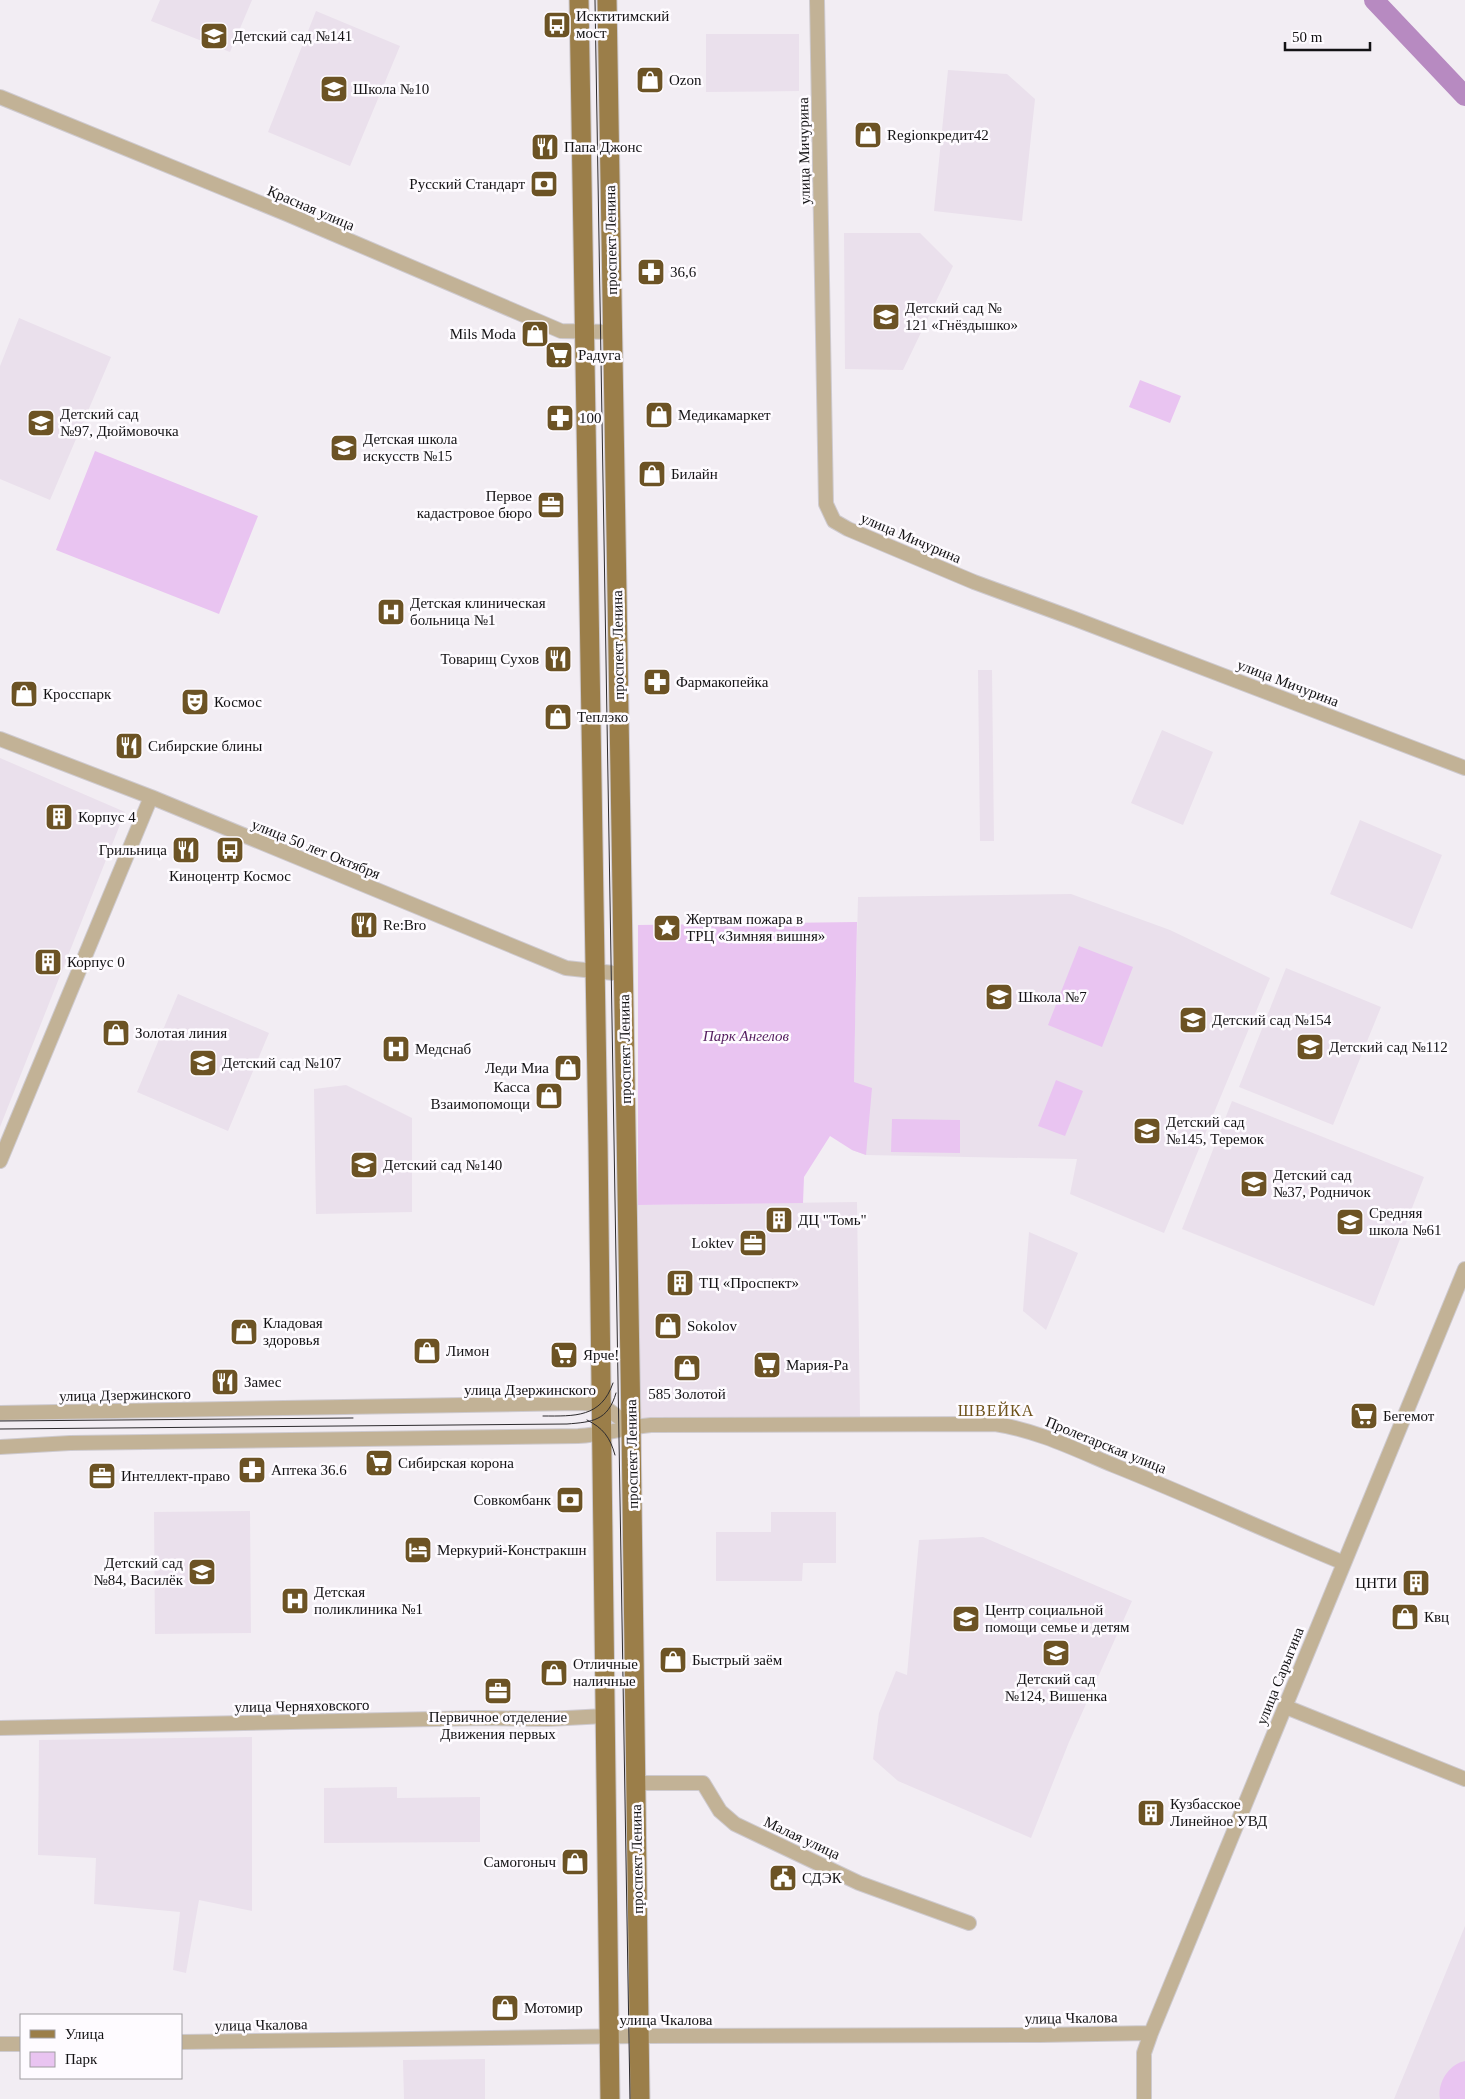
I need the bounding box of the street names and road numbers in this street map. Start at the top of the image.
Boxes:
street label: улица Мичурина [795,97,813,205]
street label: Красная улица [265,182,357,234]
street label: проспект Ленина [602,185,620,295]
street label: улица Мичурина [858,510,964,566]
street label: проспект Ленина [609,590,627,700]
street label: улица Мичурина [1235,656,1341,710]
street label: улица 50 лет Октября [249,816,383,882]
street label: проспект Ленина [616,994,634,1104]
street label: улица Дзержинского [464,1382,596,1398]
street label: улица Дзержинского [59,1386,191,1404]
street label: проспект Ленина [623,1399,641,1509]
street label: Пролетарская улица [1043,1413,1169,1477]
street label: улица Сарыгина [1253,1625,1307,1727]
street label: улица Черняховского [234,1697,370,1715]
street label: проспект Ленина [628,1804,646,1914]
street label: Малая улица [761,1813,843,1863]
street label: улица Чкалова [1024,2009,1118,2027]
street label: улица Чкалова [620,2012,713,2028]
street label: улица Чкалова [214,2016,308,2034]

